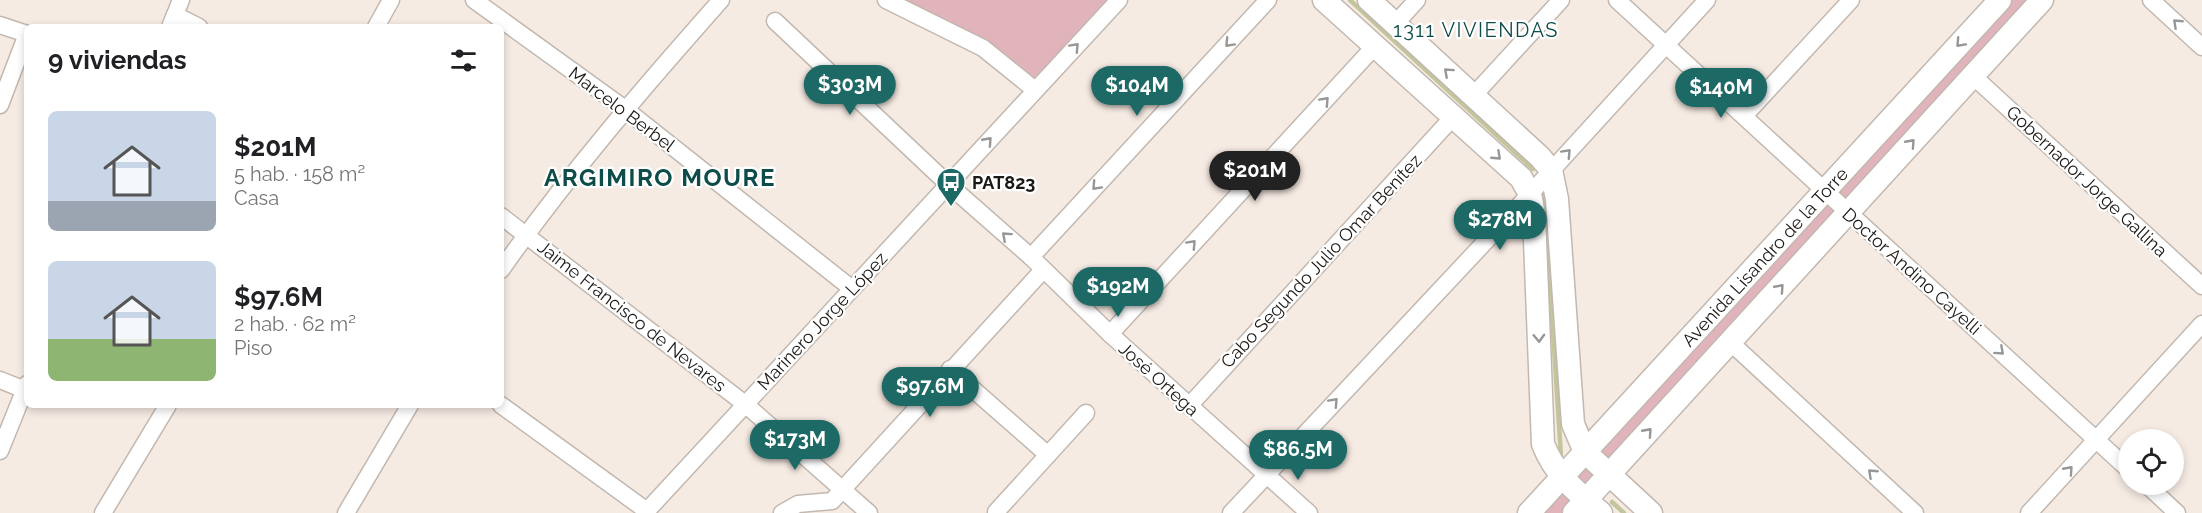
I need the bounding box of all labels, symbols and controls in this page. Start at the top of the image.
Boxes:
district label: 1311 VIVIENDAS [1393,18,1559,42]
one-way arrow [2173,19,2183,30]
one-way arrow [1225,36,1236,47]
one-way arrow [1957,36,1968,47]
one-way arrow [1068,43,1079,54]
icon: filters [447,44,480,77]
text: 9 viviendas [48,45,187,75]
street label: Marcelo Berbel [565,62,679,156]
pin: $303M [808,65,892,116]
pin: $104M [1095,66,1179,117]
one-way arrow [1445,68,1455,79]
pin: $140M [1679,68,1763,119]
text: $303M [818,72,882,96]
text: $104M [1105,73,1169,97]
text: $140M [1689,75,1753,99]
one-way arrow [1317,97,1328,108]
street label: Gobernador Jorge Gallina [2002,101,2172,261]
text: $201M [234,132,316,162]
icon: home [96,135,168,207]
one-way arrow [981,138,992,148]
one-way arrow [1904,140,1915,150]
one-way arrow [1491,149,1501,160]
one-way arrow [1560,149,1571,159]
street label: Cabo Segundo Julio Omar Benítez [1216,150,1426,372]
pin: $201M [1213,151,1297,202]
text: $201M [1223,158,1287,182]
text: 5 hab. · 158 m² [234,162,365,186]
district label: ARGIMIRO MOURE [544,163,776,192]
street label: Avenida Lisandro de la Torre [1677,163,1852,350]
bus stop icon: PAT823 [935,166,967,208]
place label: PAT823 [972,172,1035,193]
one-way arrow [1093,179,1104,190]
text: Casa [234,186,279,210]
pin: $278M [1458,200,1542,251]
street label: Doctor Andino Cayelli [1838,203,1986,339]
text: $278M [1468,207,1532,231]
one-way arrow [1003,232,1013,243]
street label: Jaime Francisco de Nevares [534,236,730,396]
one-way arrow [1185,241,1196,251]
street label: Marinero Jorge López [753,248,891,394]
pin: $192M [1076,267,1160,318]
text: $192M [1087,274,1149,298]
text: $97.6M [234,282,323,312]
one-way arrow [1773,284,1784,294]
icon: home [96,285,168,357]
text: 2 hab. · 62 m² [234,312,356,336]
one-way arrow [1533,334,1545,343]
text: Piso [234,336,272,360]
street label: José Ortega [1115,338,1203,420]
one-way arrow [1993,344,2004,355]
pin: $97.6M [881,367,979,418]
text: $97.6M [896,374,964,398]
one-way arrow [1326,399,1337,410]
pin: $173M [753,420,837,471]
text: $173M [764,427,826,451]
one-way arrow [1641,428,1652,438]
map controls [2118,429,2184,495]
button: locate [2118,429,2184,495]
pin: $86.5M [1249,430,1347,481]
text: $86.5M [1263,437,1333,461]
one-way arrow [2062,466,2073,477]
one-way arrow [1868,470,1879,481]

